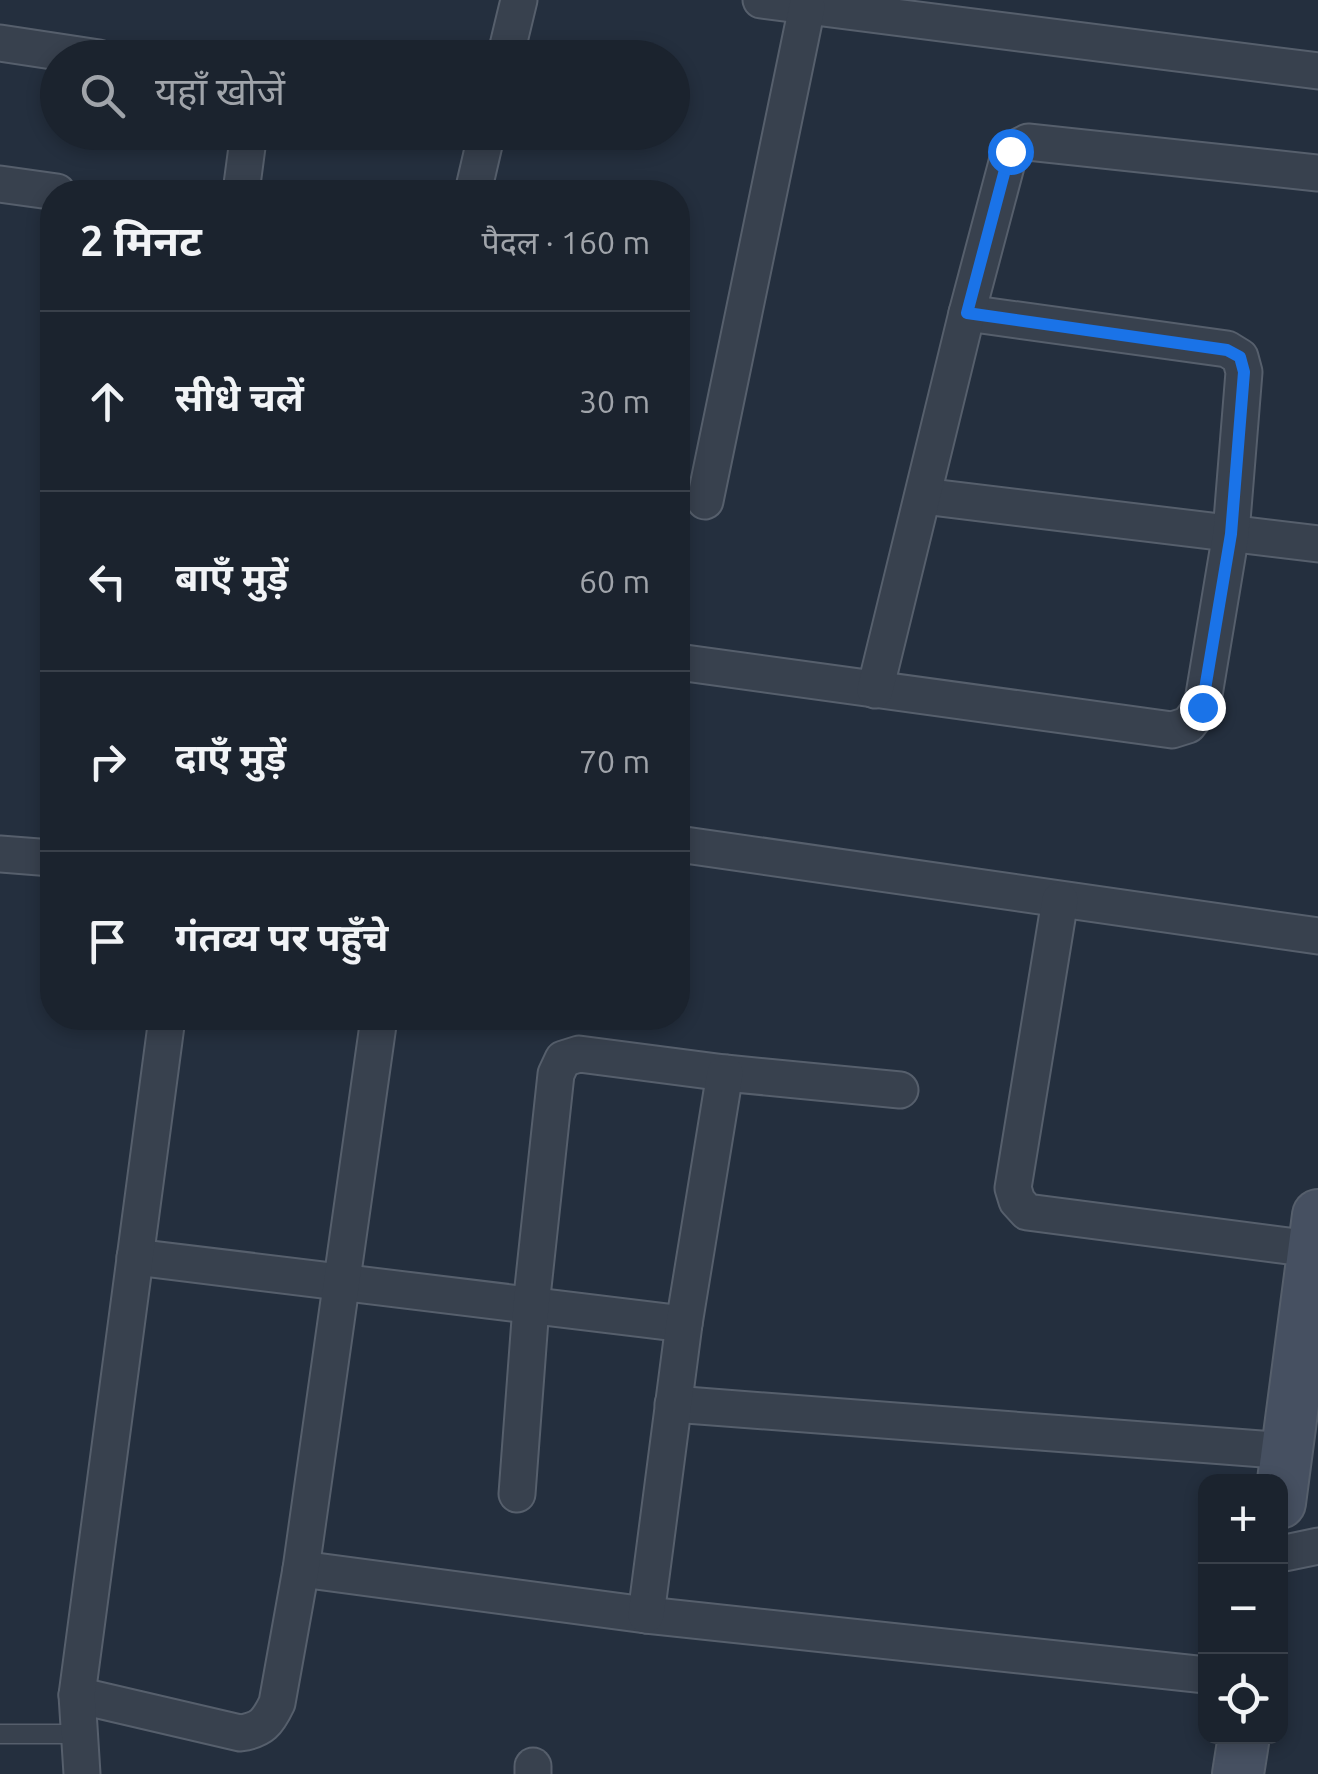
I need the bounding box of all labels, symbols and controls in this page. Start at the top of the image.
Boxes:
search box [40,40,690,150]
icon: search [75,68,130,123]
text: यहाँ खोजें [155,70,285,112]
route start [988,129,1034,175]
text: 2 मिनट [80,217,202,264]
text: पैदल · 160 m [482,224,650,260]
icon: ahead [80,374,135,429]
text: सीधे चलें [175,376,304,418]
text: 30 m [579,383,650,419]
icon: left [80,554,135,609]
text: बाएँ मुड़ें [175,556,288,598]
text: 60 m [579,563,650,599]
route end [1180,685,1226,731]
icon: right [80,734,135,789]
text: दाएँ मुड़ें [175,736,286,778]
text: 70 m [579,743,650,779]
icon: arrive [80,914,135,969]
text: गंतव्य पर पहुँचे [175,916,388,958]
map controls [1198,1474,1288,1744]
button: + [1198,1474,1288,1564]
button: − [1198,1564,1288,1654]
button: locate [1198,1654,1288,1744]

